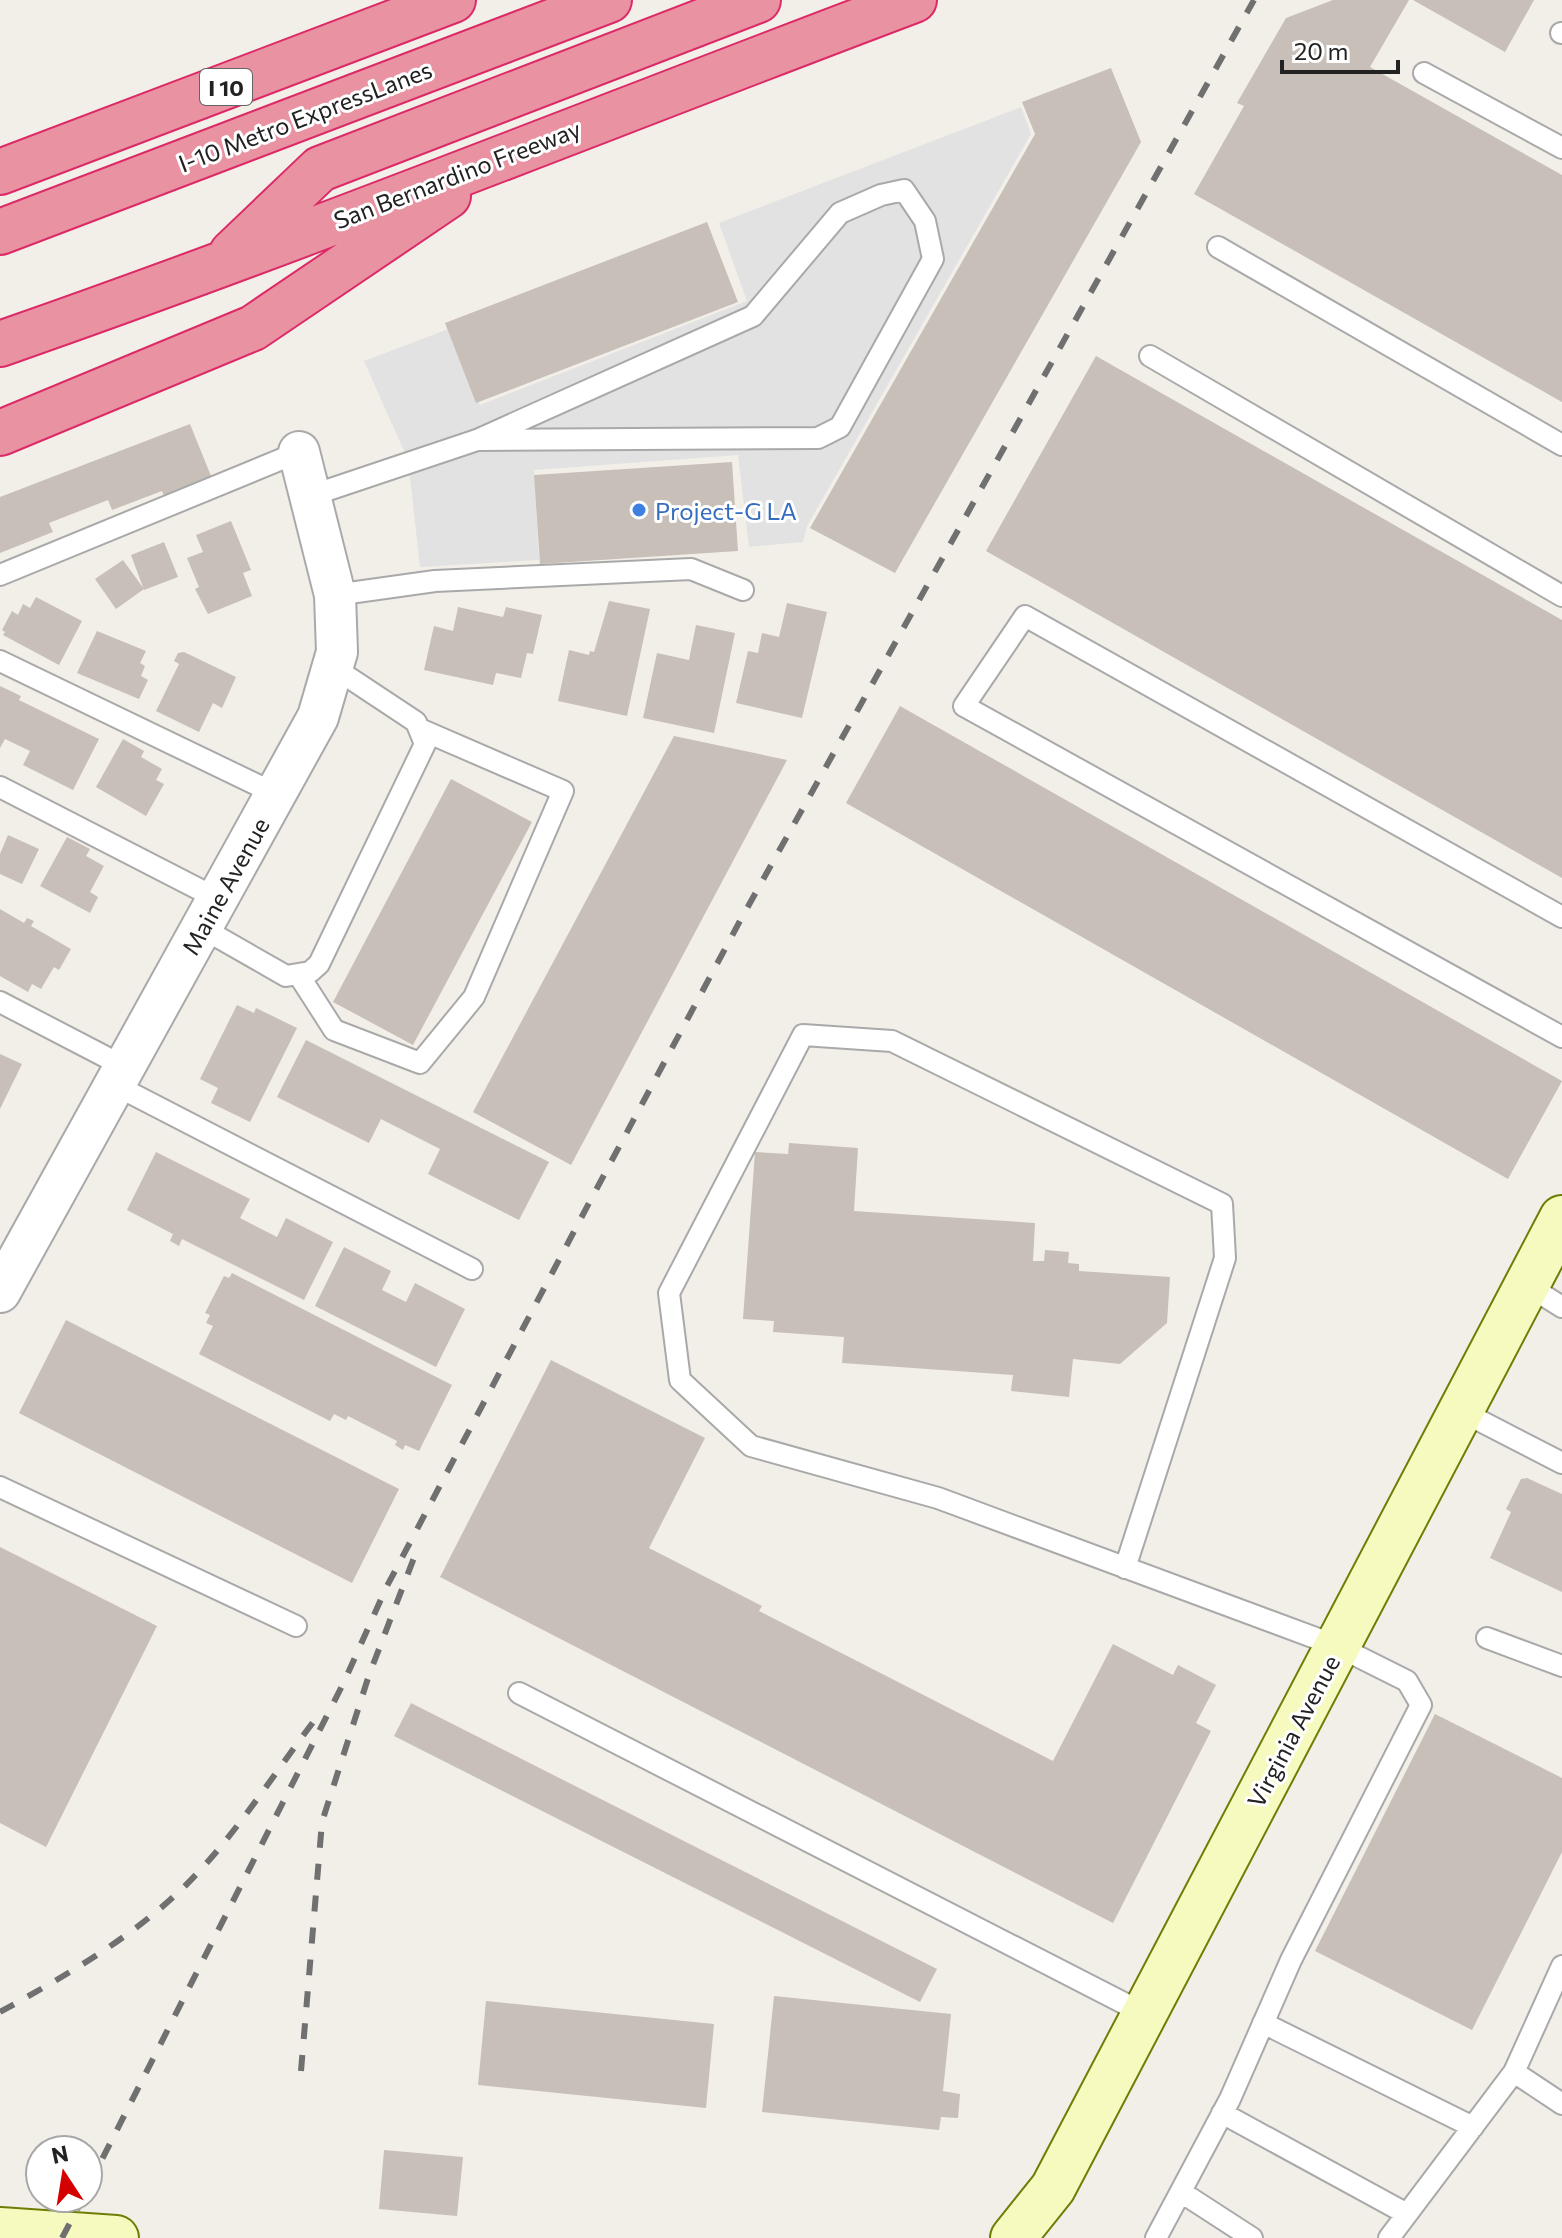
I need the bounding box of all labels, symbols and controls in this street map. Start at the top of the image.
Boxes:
scale bar [1282,24,1398,74]
text: 20 m [1294,36,1348,65]
street label: I-10 Metro ExpressLanes [174,54,436,178]
road number: I 10 [200,69,252,105]
street label: San Bernardino Freeway [329,113,585,235]
place label: Project-G LA [655,496,797,525]
marker: Project-G LA [630,501,648,519]
street label: Maine Avenue [175,812,275,960]
street label: Virginia Avenue [1241,1650,1345,1812]
north arrow [24,2134,104,2214]
text: N [49,2139,71,2169]

